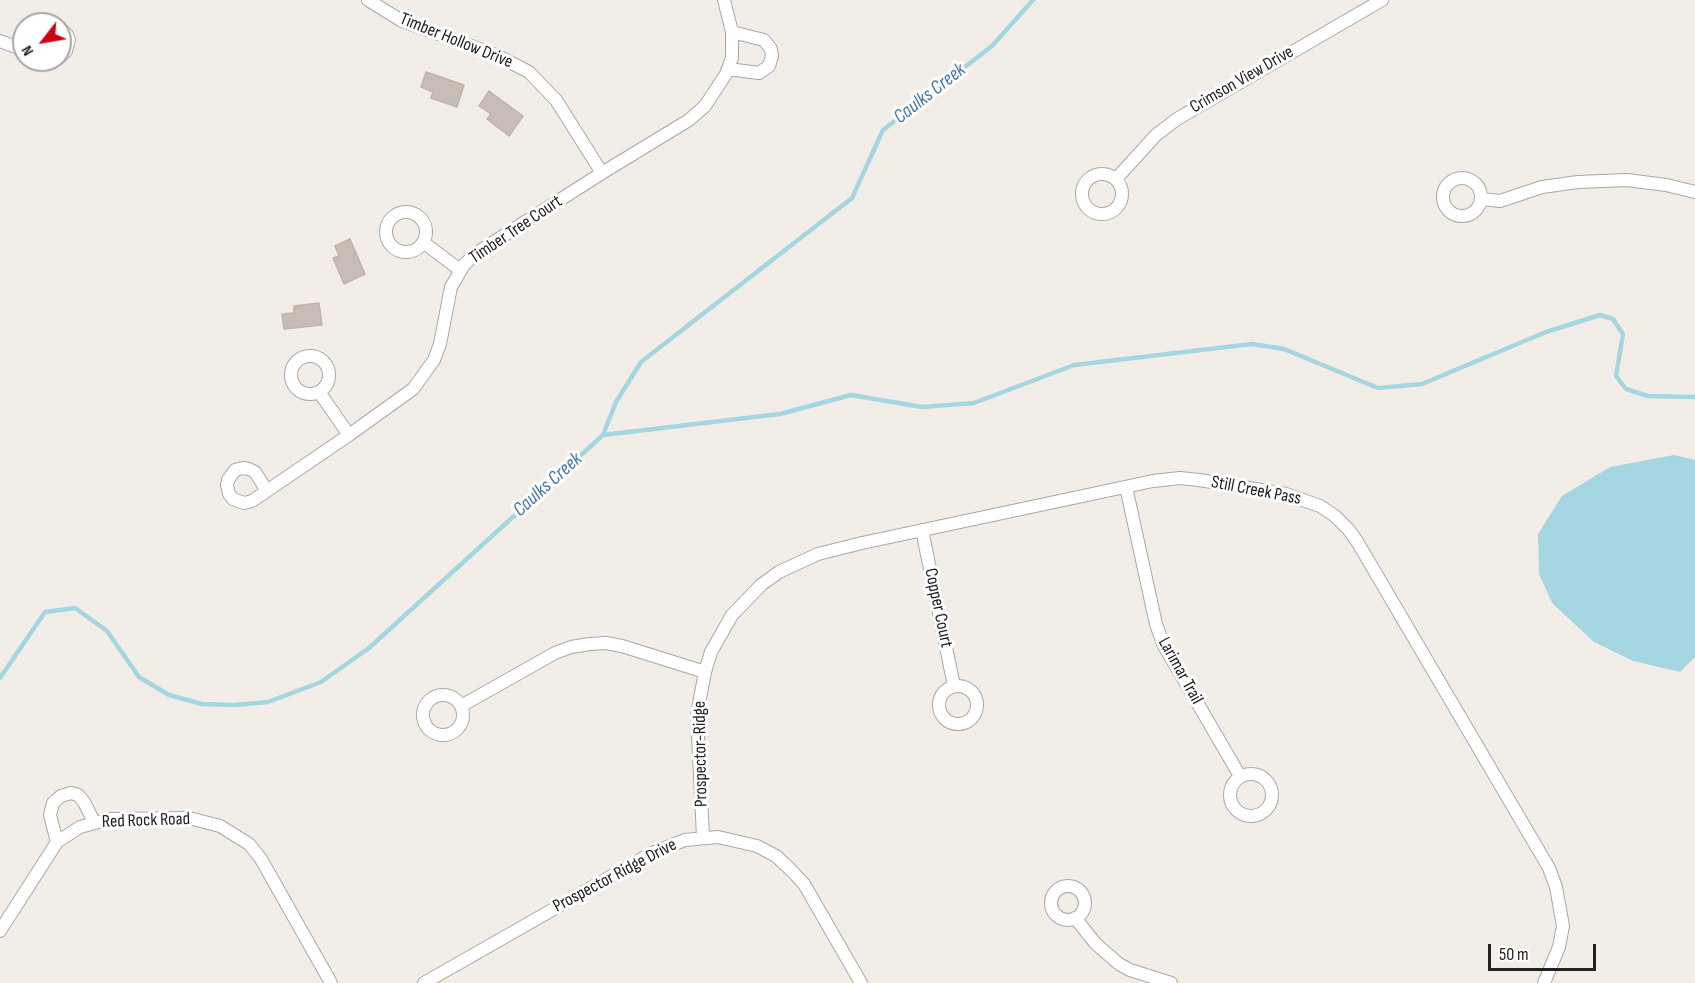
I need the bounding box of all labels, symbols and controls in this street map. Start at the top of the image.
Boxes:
street label: Timber Hollow Drive [396,9,516,73]
north arrow [12,12,72,72]
text: N [18,42,38,59]
street label: Crimson View Drive [1186,42,1298,118]
water label: Caulks Creek [889,59,971,129]
street label: Timber Tree Court [465,191,567,269]
water label: Caulks Creek [509,448,587,522]
street label: Still Creek Pass [1209,472,1303,510]
street label: Copper Court [919,566,957,650]
street label: Larimar Trail [1153,634,1207,708]
street label: Prospector-Ridge [689,701,713,807]
street label: Red Rock Road [102,809,190,833]
street label: Prospector Ridge Drive [550,834,680,918]
scale bar [1491,932,1599,970]
text: 50 m [1499,944,1529,965]

